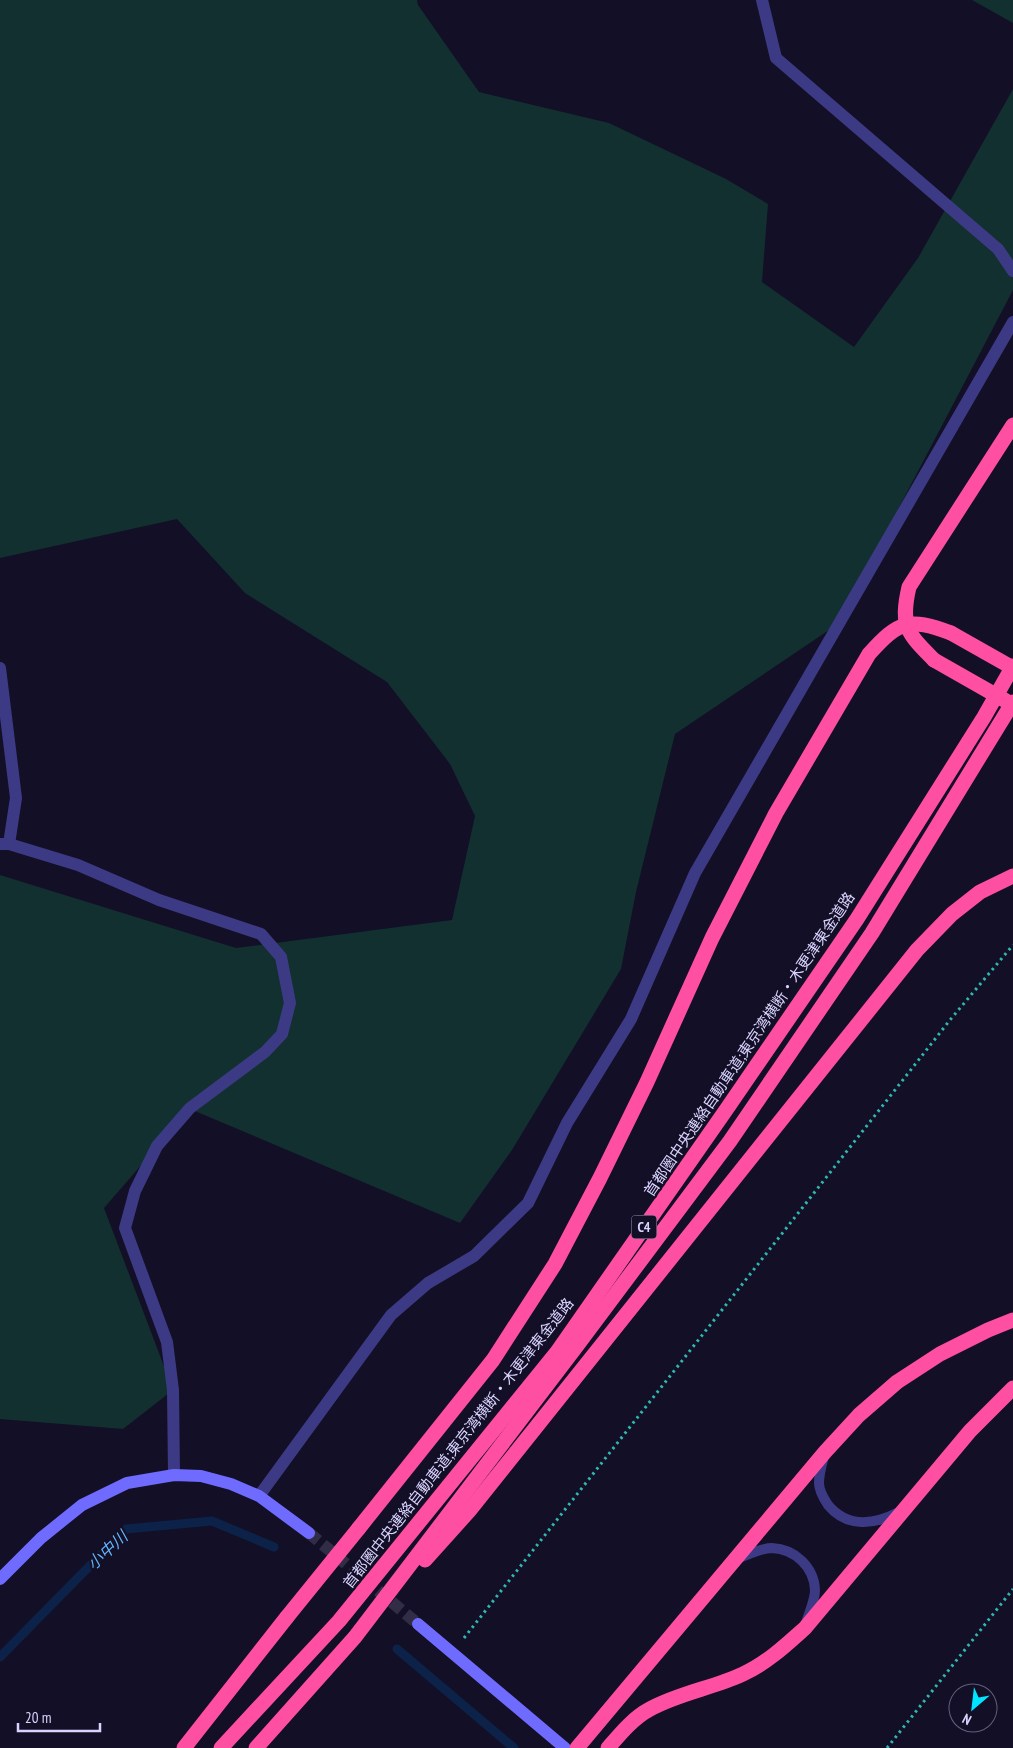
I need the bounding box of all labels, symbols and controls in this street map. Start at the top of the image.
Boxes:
street label: 首都圏中央連絡自動車道;東京湾横断・木更津東金道路 [640,888,858,1200]
road number: C4 [632,1216,656,1238]
street label: 首都圏中央連絡自動車道;東京湾横断・木更津東金道路 [339,1294,577,1592]
water label: 小中川 [83,1525,133,1574]
north arrow [948,1683,998,1733]
scale bar [18,1700,100,1732]
text: 20 m [25,1708,51,1727]
text: N [959,1710,974,1729]

